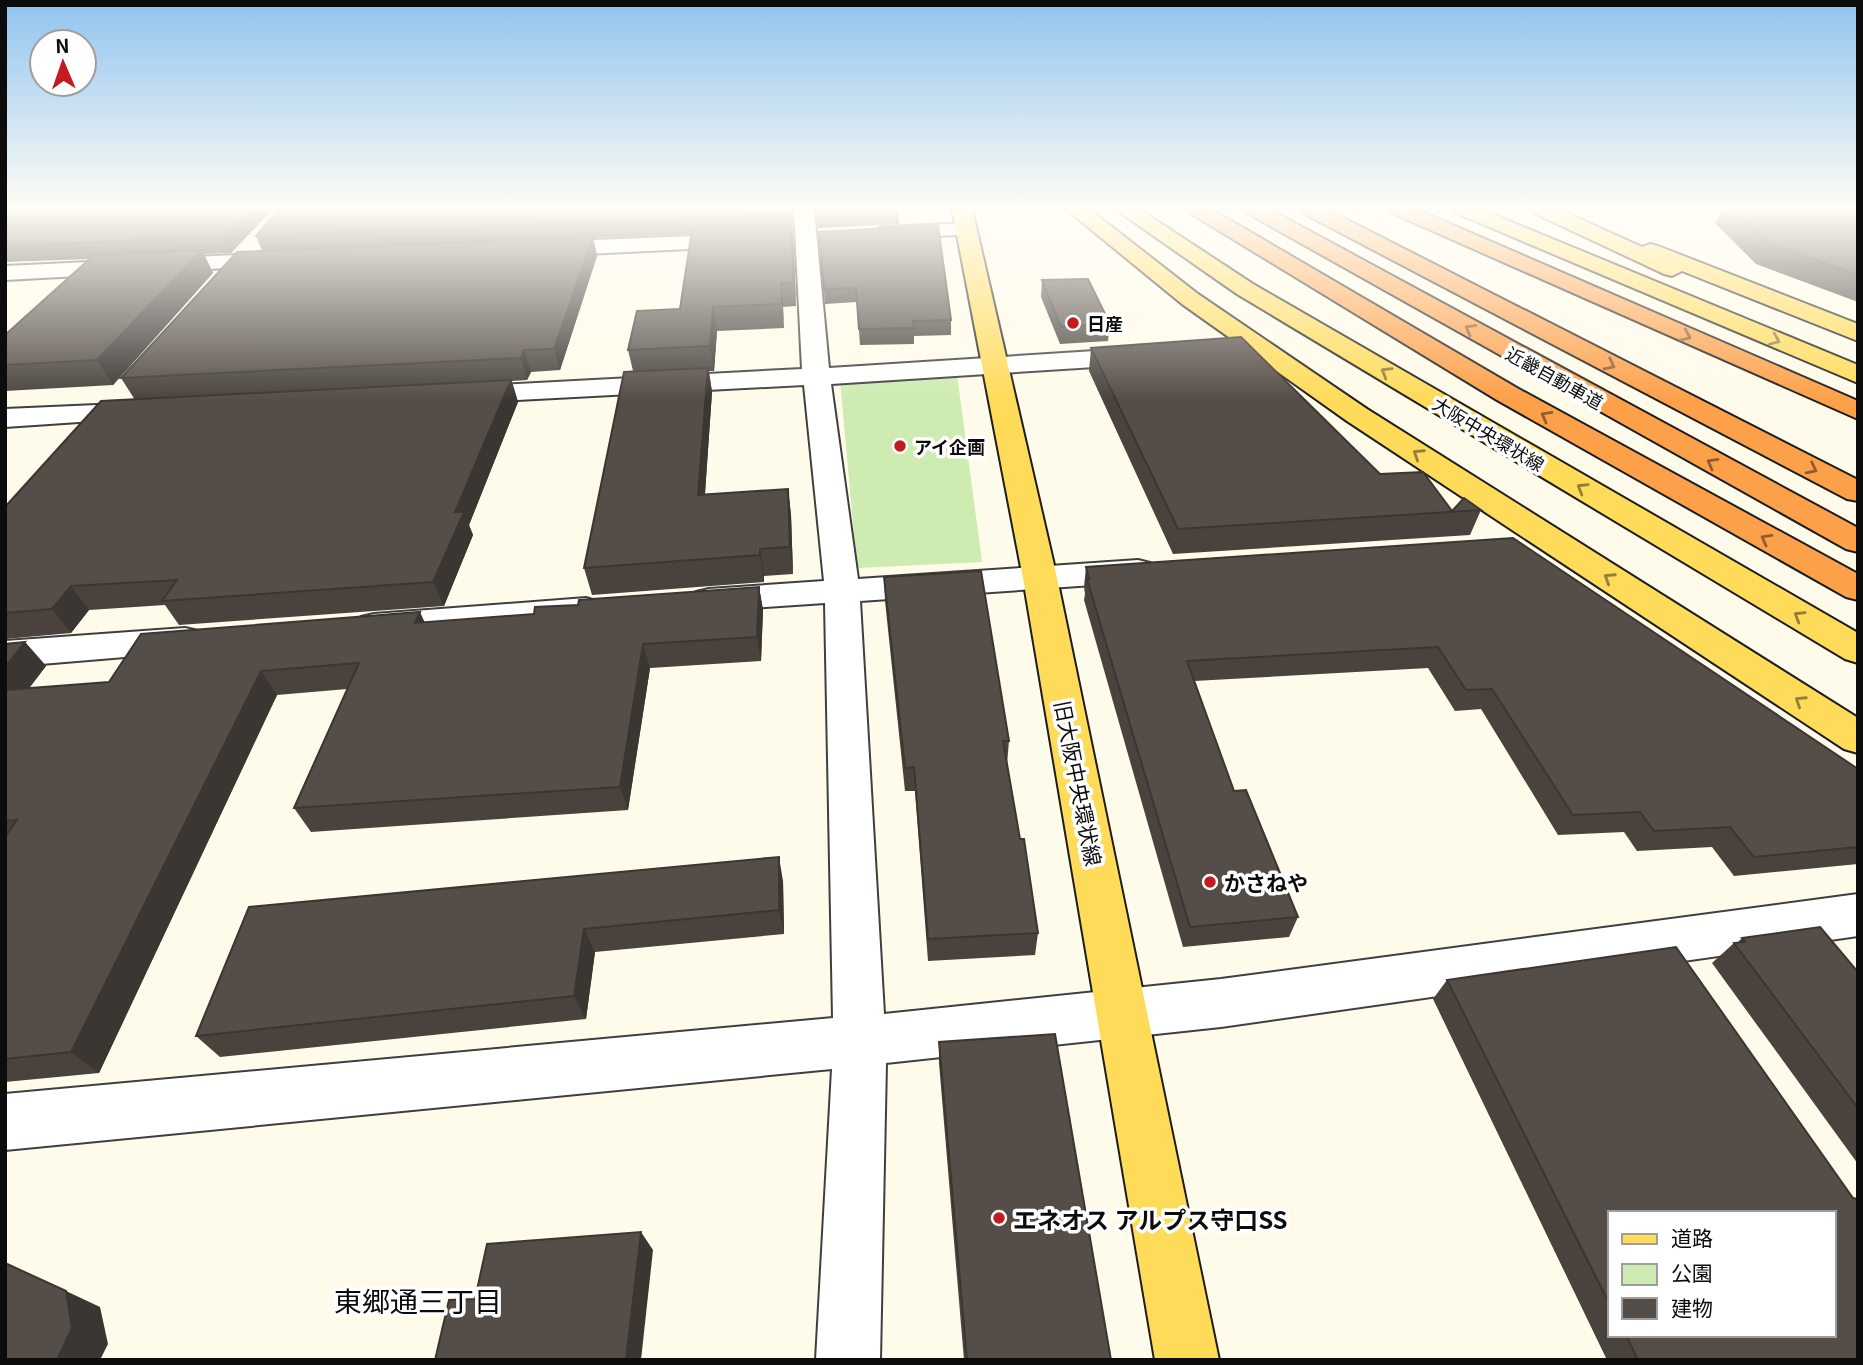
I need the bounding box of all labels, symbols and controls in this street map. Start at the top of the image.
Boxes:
north arrow [28,28,98,98]
text: N [55,31,70,58]
place label: 日産 [1087,310,1123,336]
marker: 日産 [1065,315,1081,331]
one-way arrow [1464,324,1477,337]
one-way arrow [1678,328,1691,342]
one-way arrow [1767,332,1780,346]
street label: 近畿自動車道 [1501,339,1609,415]
one-way arrow [1603,356,1615,370]
one-way arrow [1380,368,1393,381]
street label: 大阪中央環状線 [1428,389,1550,477]
one-way arrow [1541,411,1553,424]
place label: アイ企画 [914,433,985,459]
marker: アイ企画 [892,438,908,454]
one-way arrow [1413,450,1426,463]
one-way arrow [1706,458,1719,471]
one-way arrow [1805,460,1817,474]
one-way arrow [1576,483,1589,496]
one-way arrow [1761,533,1773,547]
one-way arrow [1604,573,1617,586]
one-way arrow [1793,611,1806,624]
one-way arrow [1795,696,1808,709]
street label: 旧大阪中央環状線 [1048,698,1110,868]
place label: かさねや [1224,867,1308,897]
marker: かさねや [1202,874,1218,890]
place label: エネオス アルプス守口SS [1013,1201,1288,1236]
marker: エネオス アルプス守口SS [991,1210,1007,1226]
legend [1608,1211,1835,1337]
text: 道路 [1671,1222,1713,1252]
text: 公園 [1671,1257,1713,1287]
district label: 東郷通三丁目 [334,1280,502,1320]
text: 建物 [1671,1292,1713,1322]

